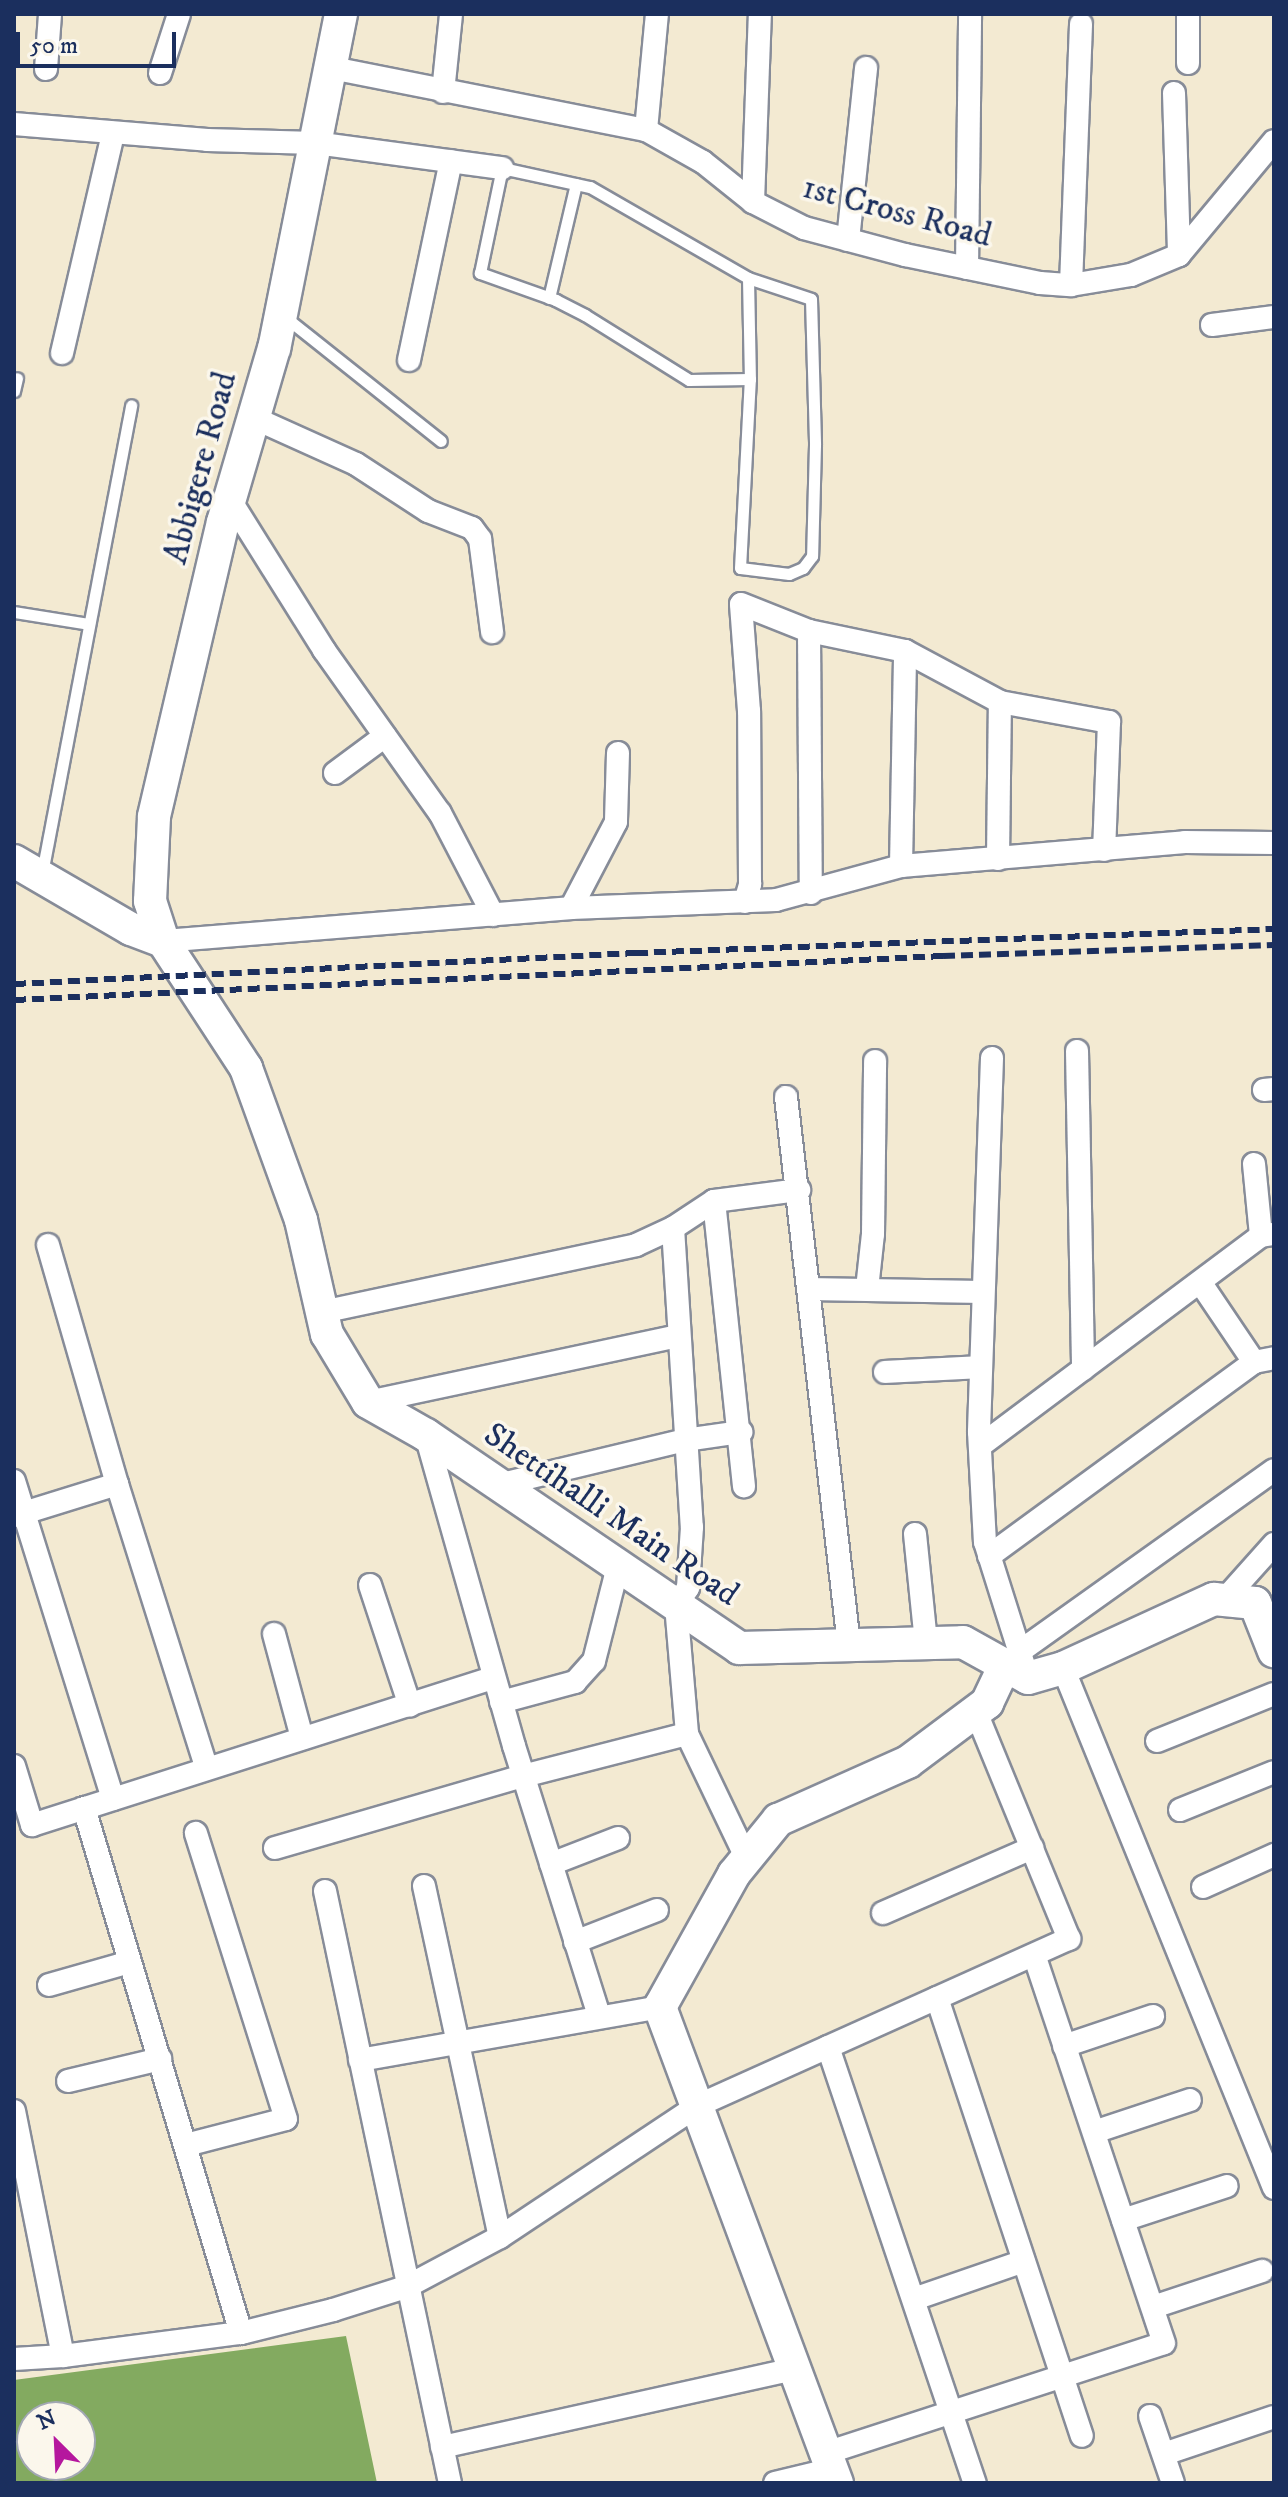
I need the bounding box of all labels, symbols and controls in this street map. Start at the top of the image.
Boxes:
scale bar [20,16,180,66]
text: 50 m [30,31,78,61]
street label: 1st Cross Road [798,167,996,257]
street label: Abbigere Road [156,367,246,569]
street label: Shettihalli Main Road [476,1415,746,1615]
north arrow [16,2401,96,2481]
text: N [33,2404,61,2436]

